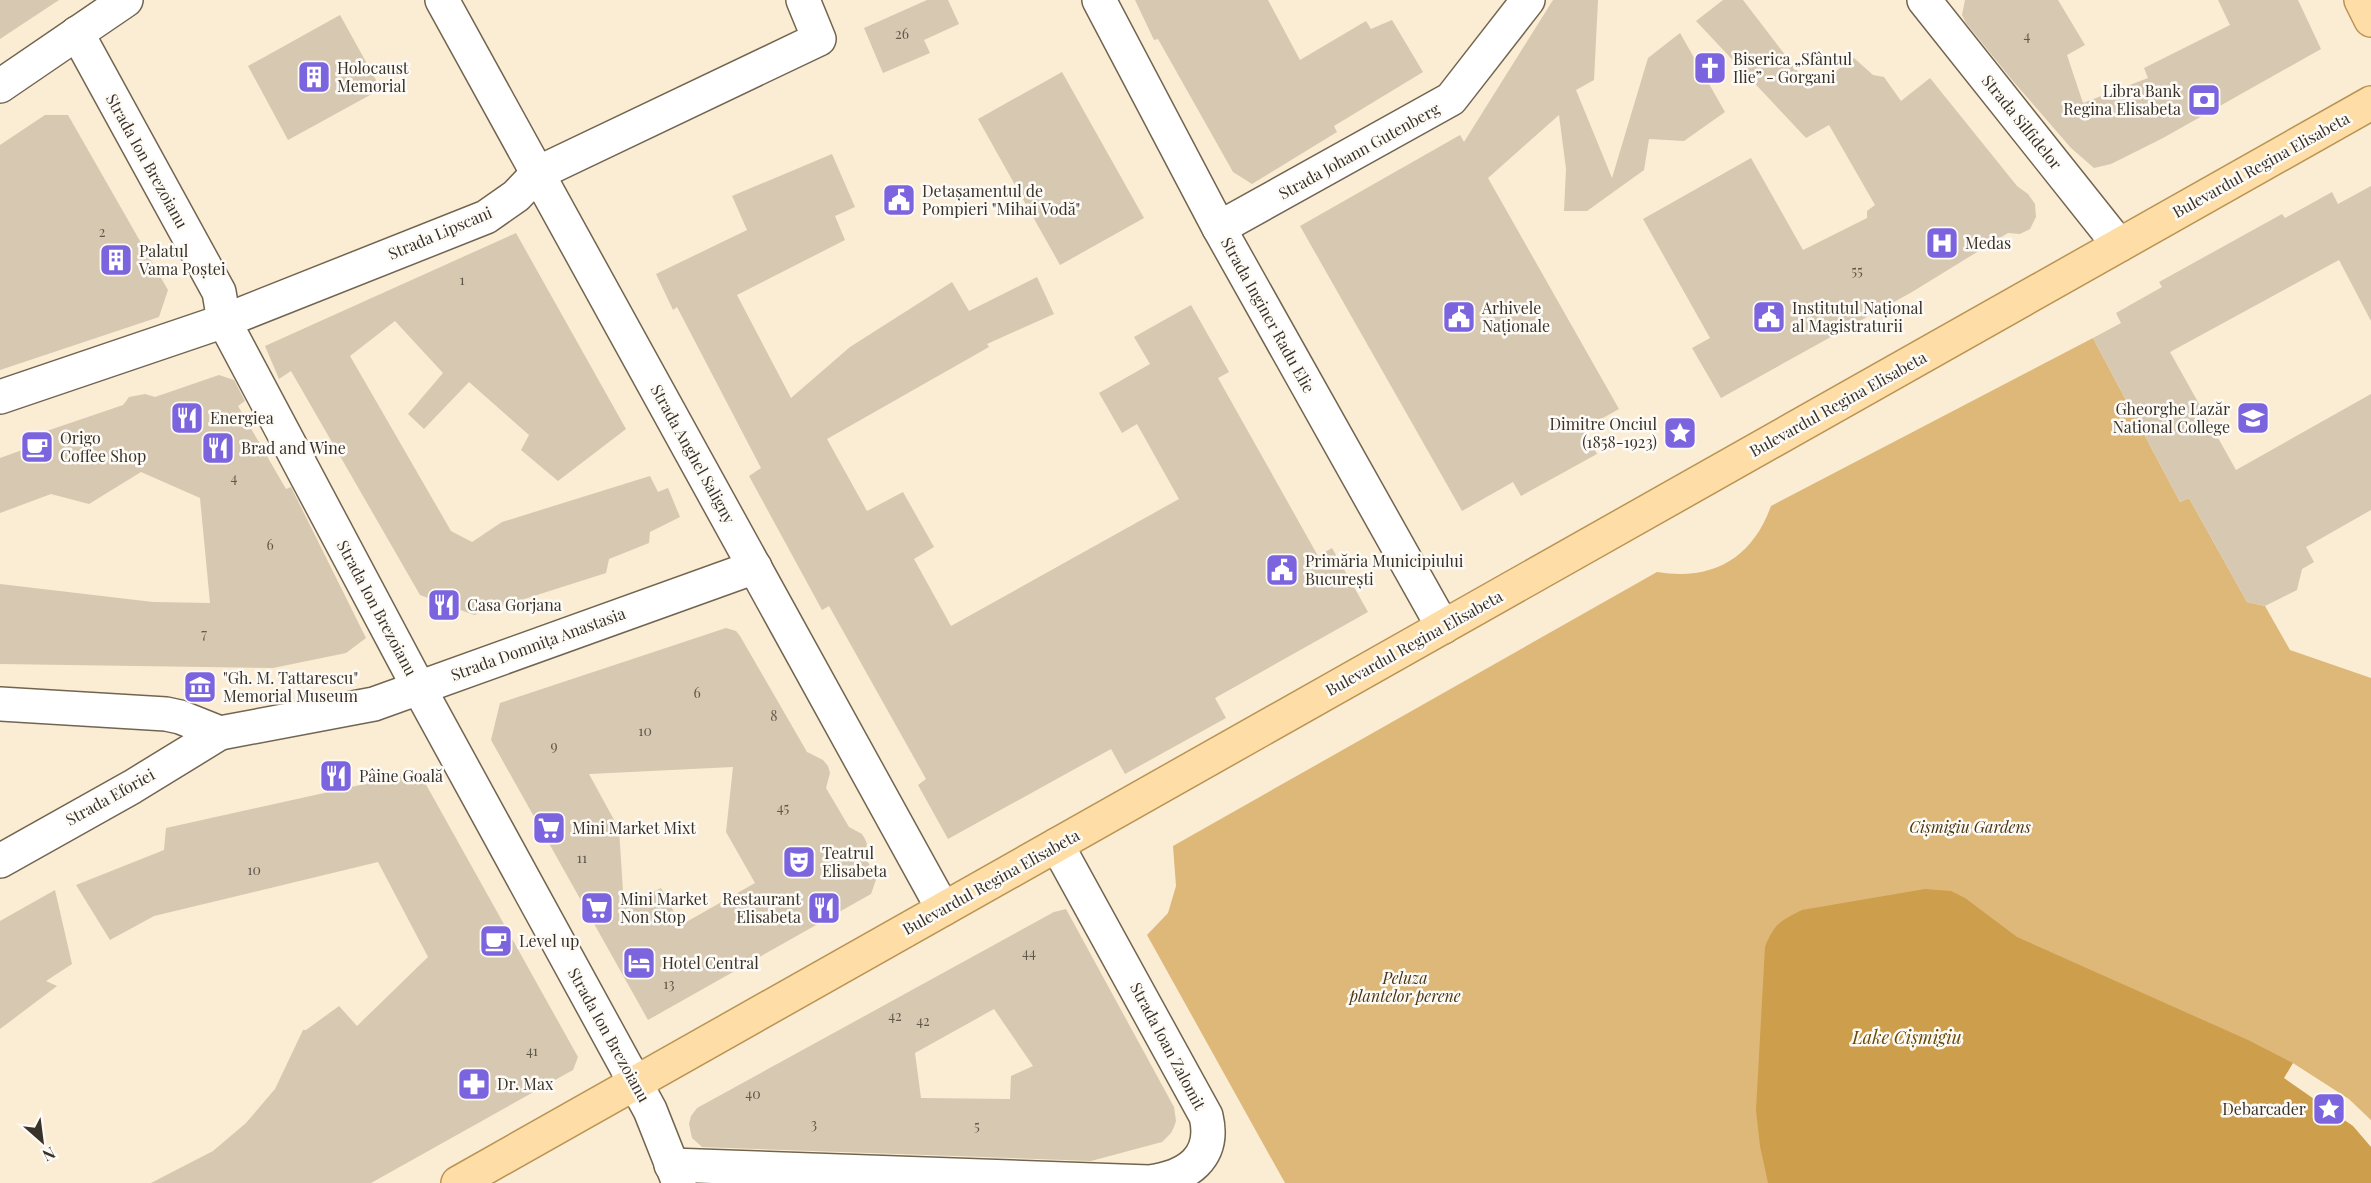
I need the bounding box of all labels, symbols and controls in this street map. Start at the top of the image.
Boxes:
house number: 26 [895,24,909,43]
house number: 4 [2024,26,2031,45]
place label: Biserica „Sfântul Ilie” - Gorgani [1733,48,1852,87]
church icon: Biserica „Sfântul Ilie” - Gorgani [1692,50,1728,86]
place label: Holocaust Memorial [337,57,409,96]
building icon: Holocaust Memorial [296,59,332,95]
street label: Strada Silfidelor [1978,70,2067,173]
place label: Libra Bank Regina Elisabeta [2063,80,2181,119]
bank icon: Libra Bank Regina Elisabeta [2186,82,2222,118]
street label: Strada Ion Brezoianu [102,90,193,232]
street label: Strada Johann Gutenberg [1275,97,1443,204]
street label: Bulevardul Regina Elisabeta [2169,107,2353,222]
place label: Detașamentul de Pompieri "Mihai Vodă" [922,180,1080,219]
public building icon: Detașamentul de Pompieri "Mihai Vodă" [881,182,917,218]
street label: Strada Lipscani [385,201,495,264]
house number: 2 [99,222,106,241]
hospital icon: Medas [1924,225,1960,261]
place label: Medas [1965,232,2011,253]
street label: Strada Inginer Radu Elie [1217,233,1320,396]
place label: Palatul Vama Poștei [138,240,226,280]
building icon: Palatul Vama Poștei [98,242,134,278]
house number: 55 [1851,261,1863,280]
house number: 1 [459,270,465,289]
place label: Arhivele Naționale [1481,297,1550,337]
place label: Institutul Național al Magistraturii [1792,297,1924,336]
public building icon: Arhivele Naționale [1441,299,1477,335]
public building icon: Institutul Național al Magistraturii [1751,299,1787,335]
street label: Bulevardul Regina Elisabeta [1746,346,1930,461]
street label: Strada Anghel Saligny [647,381,740,527]
place label: Gheorghe Lazăr National College [2113,398,2230,437]
restaurant icon: Energiea [169,400,205,436]
school or university icon: Gheorghe Lazăr National College [2235,400,2271,436]
place label: Energiea [210,407,274,428]
place label: Dimitre Onciul (1858-1923) [1550,413,1657,452]
place icon: Dimitre Onciul (1858-1923) [1662,415,1698,451]
place label: Origo Coffee Shop [60,427,146,466]
cafe icon: Origo Coffee Shop [19,429,55,465]
restaurant icon: Brad and Wine [200,430,236,466]
place label: Brad and Wine [241,437,346,458]
house number: 4 [231,468,238,487]
house number: 6 [266,535,274,554]
street label: Strada Ion Brezoianu [333,536,422,679]
place label: Primăria Municipiului București [1305,550,1464,590]
public building icon: Primăria Municipiului București [1264,552,1300,588]
street label: Bulevardul Regina Elisabeta [1322,585,1506,700]
restaurant icon: Casa Gorjana [426,587,462,623]
place label: Casa Gorjana [467,594,562,615]
street label: Strada Domnița Anastasia [448,602,628,686]
house number: 7 [201,624,207,643]
place label: "Gh. M. Tattarescu" Memorial Museum [223,667,358,706]
museum icon: "Gh. M. Tattarescu" Memorial Museum [182,669,218,705]
house number: 6 [693,683,701,702]
house number: 8 [770,706,778,725]
house number: 10 [638,721,652,740]
house number: 9 [550,736,558,755]
restaurant icon: Pâine Goală [318,758,354,794]
street label: Strada Eforiei [62,763,158,830]
place label: Pâine Goală [359,765,443,786]
house number: 45 [777,798,790,817]
supermarket icon: Mini Market Mixt [531,810,567,846]
park label: Cișmigiu Gardens [1909,816,2031,838]
place label: Mini Market Mixt [572,817,696,838]
street label: Bulevardul Regina Elisabeta [899,824,1083,939]
place label: Teatrul Elisabeta [822,842,887,881]
theatre icon: Teatrul Elisabeta [781,844,817,880]
house number: 11 [577,848,587,867]
house number: 10 [247,860,261,879]
place label: Mini Market Non Stop [620,888,708,927]
place label: Restaurant Elisabeta [722,888,801,927]
supermarket icon: Mini Market Non Stop [579,890,615,926]
restaurant icon: Restaurant Elisabeta [806,890,842,926]
cafe icon: Level up [478,923,514,959]
place label: Level up [519,930,579,951]
house number: 44 [1022,943,1036,962]
hotel icon: Hotel Central [621,945,657,981]
place label: Hotel Central [662,952,759,973]
street label: Strada Ion Brezoianu [564,964,655,1106]
park label: Peluza plantelor perene [1347,967,1461,1006]
house number: 13 [663,974,675,993]
street label: Strada Ioan Zalomit [1126,979,1211,1113]
house number: 42 [888,1006,902,1025]
house number: 42 [916,1011,930,1030]
water label: Lake Cișmigiu [1851,1025,1962,1049]
house number: 41 [526,1041,538,1060]
pharmacy icon: Dr. Max [456,1066,492,1102]
place label: Dr. Max [497,1073,554,1094]
house number: 40 [745,1084,761,1103]
place icon: Debarcader [2311,1091,2347,1127]
place label: Debarcader [2222,1098,2306,1119]
north arrow [12,1111,72,1171]
house number: 3 [811,1114,817,1133]
house number: 5 [974,1116,980,1135]
text: N [39,1143,59,1167]

